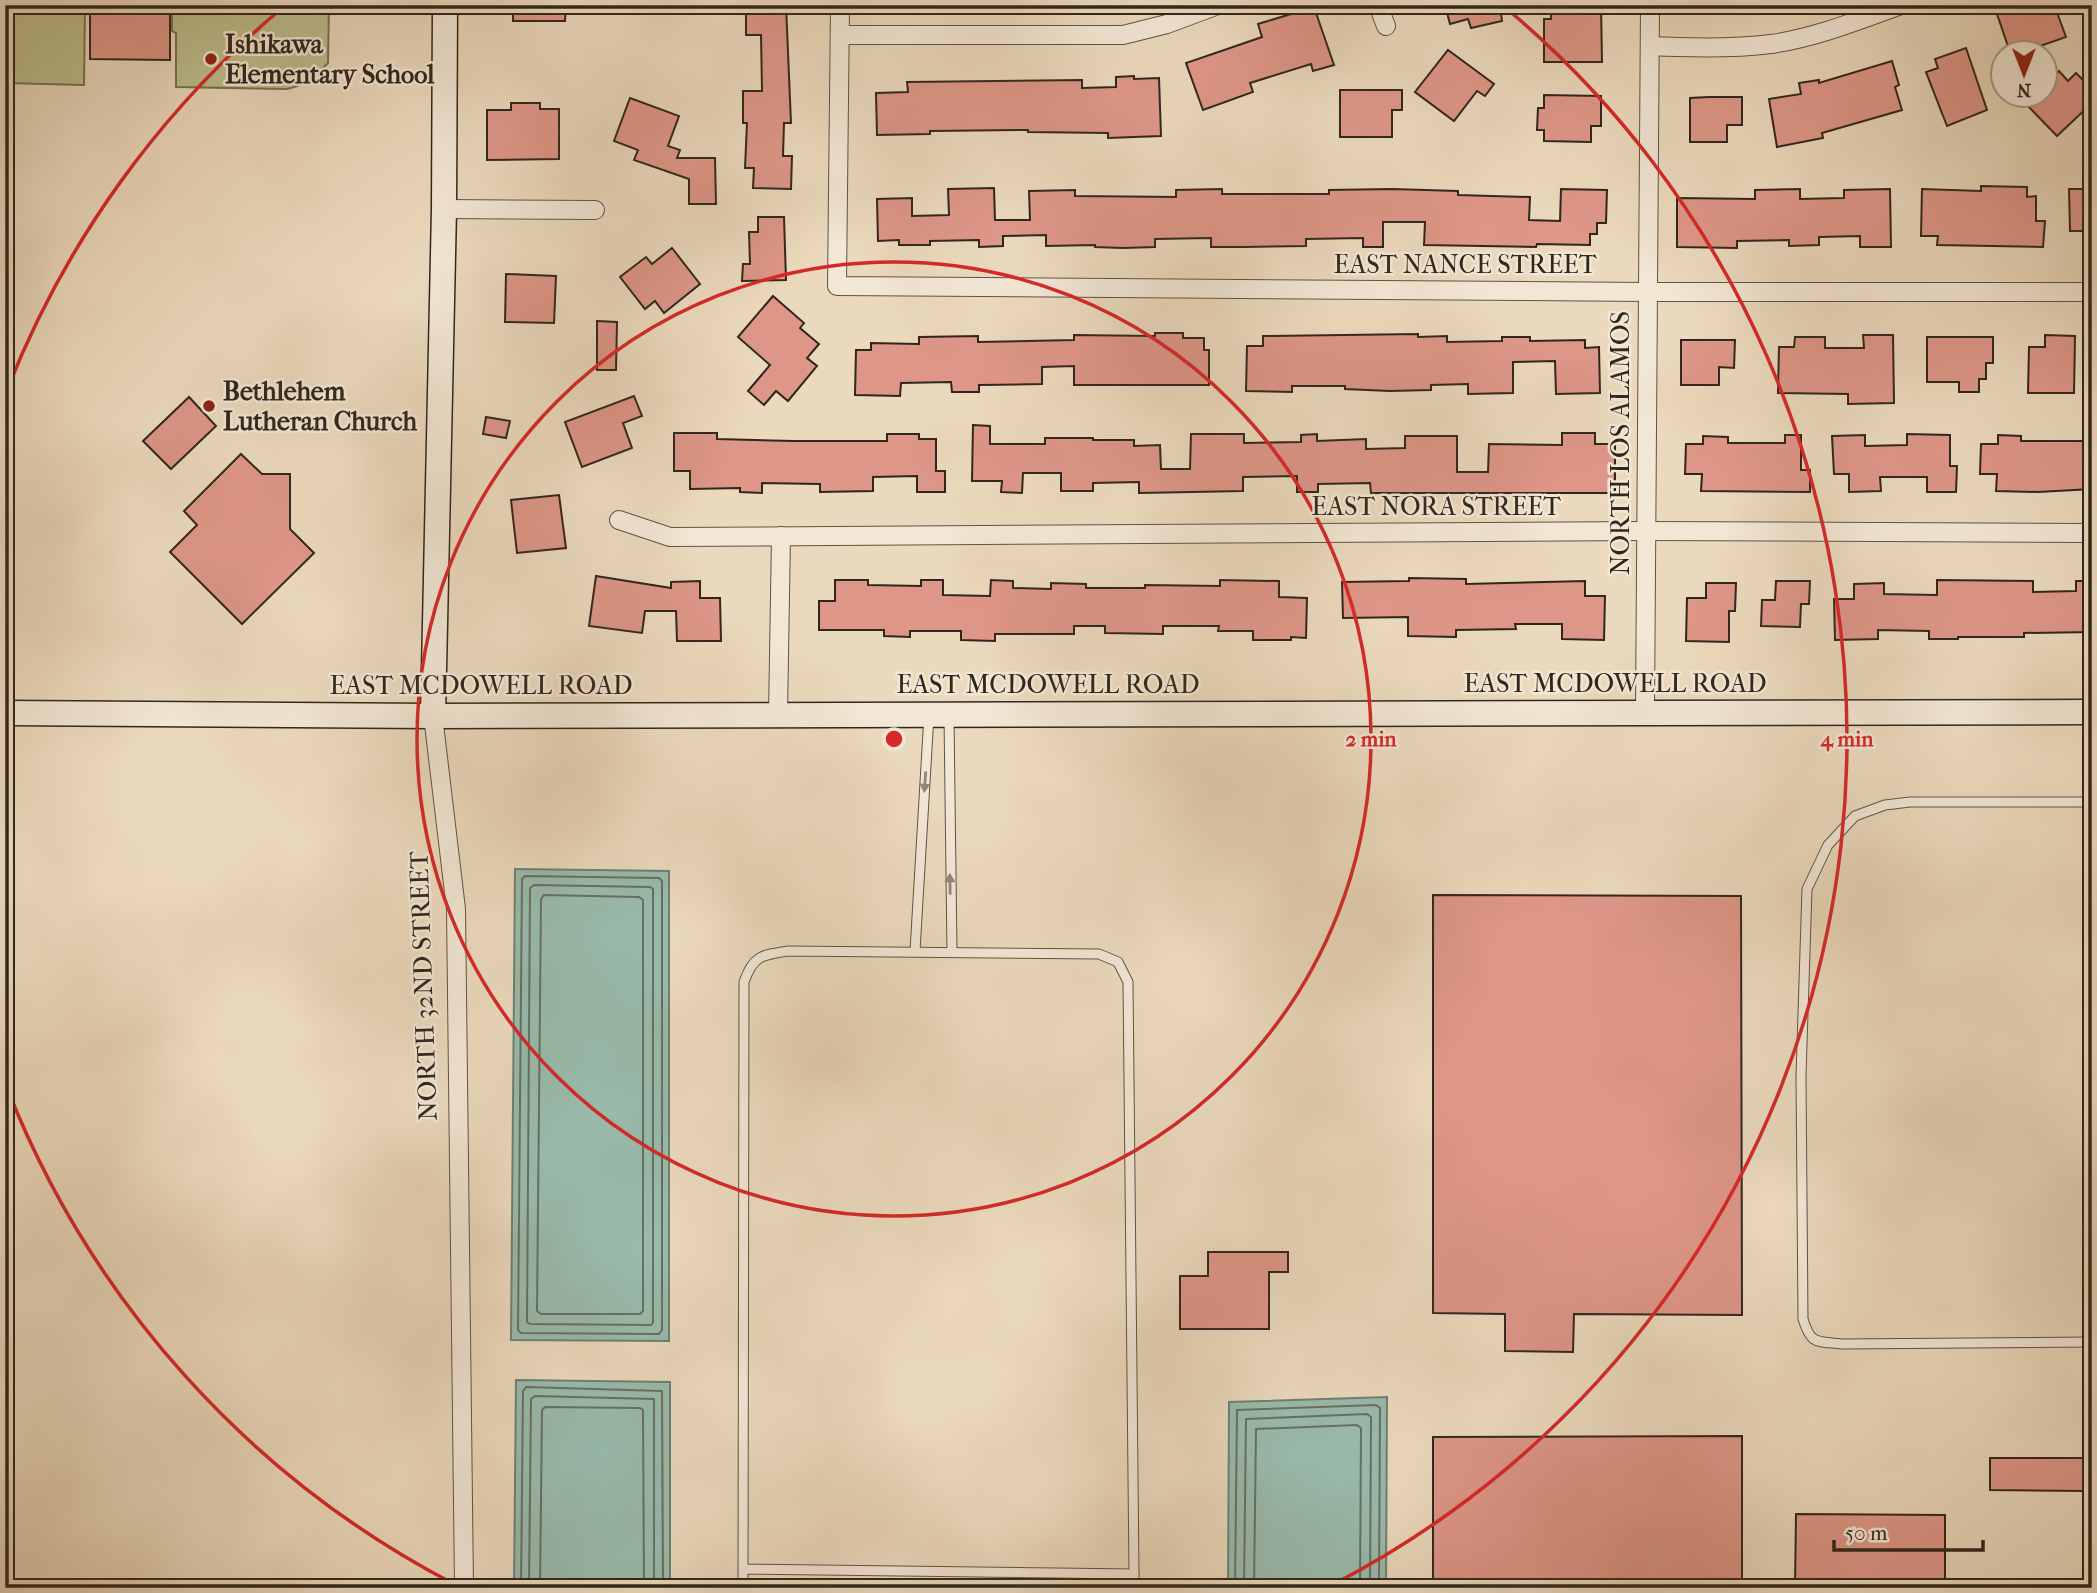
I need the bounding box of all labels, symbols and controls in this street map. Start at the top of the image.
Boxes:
place label: Ishikawa Elementary School [225,29,435,90]
north arrow [1988,38,2058,108]
marker: Ishikawa Elementary School [203,51,219,67]
text: N [2016,79,2031,101]
street label: EAST NANCE STREET [1334,249,1597,280]
street label: NORTH LOS ALAMOS [1605,311,1636,575]
place label: Bethlehem Lutheran Church [223,376,417,437]
marker: Bethlehem Lutheran Church [201,398,217,414]
street label: EAST NORA STREET [1311,491,1561,522]
street label: EAST MCDOWELL ROAD [1463,668,1767,699]
street label: EAST MCDOWELL ROAD [896,669,1200,700]
street label: EAST MCDOWELL ROAD [329,670,633,701]
centre of rings [882,727,906,751]
text: 2 min [1345,727,1397,751]
text: 4 min [1820,727,1874,752]
one-way arrow [919,771,930,793]
street label: NORTH 32ND STREET [403,850,444,1121]
one-way arrow [944,872,956,894]
scale bar [1834,1509,1983,1553]
text: 50 m [1845,1521,1888,1545]

